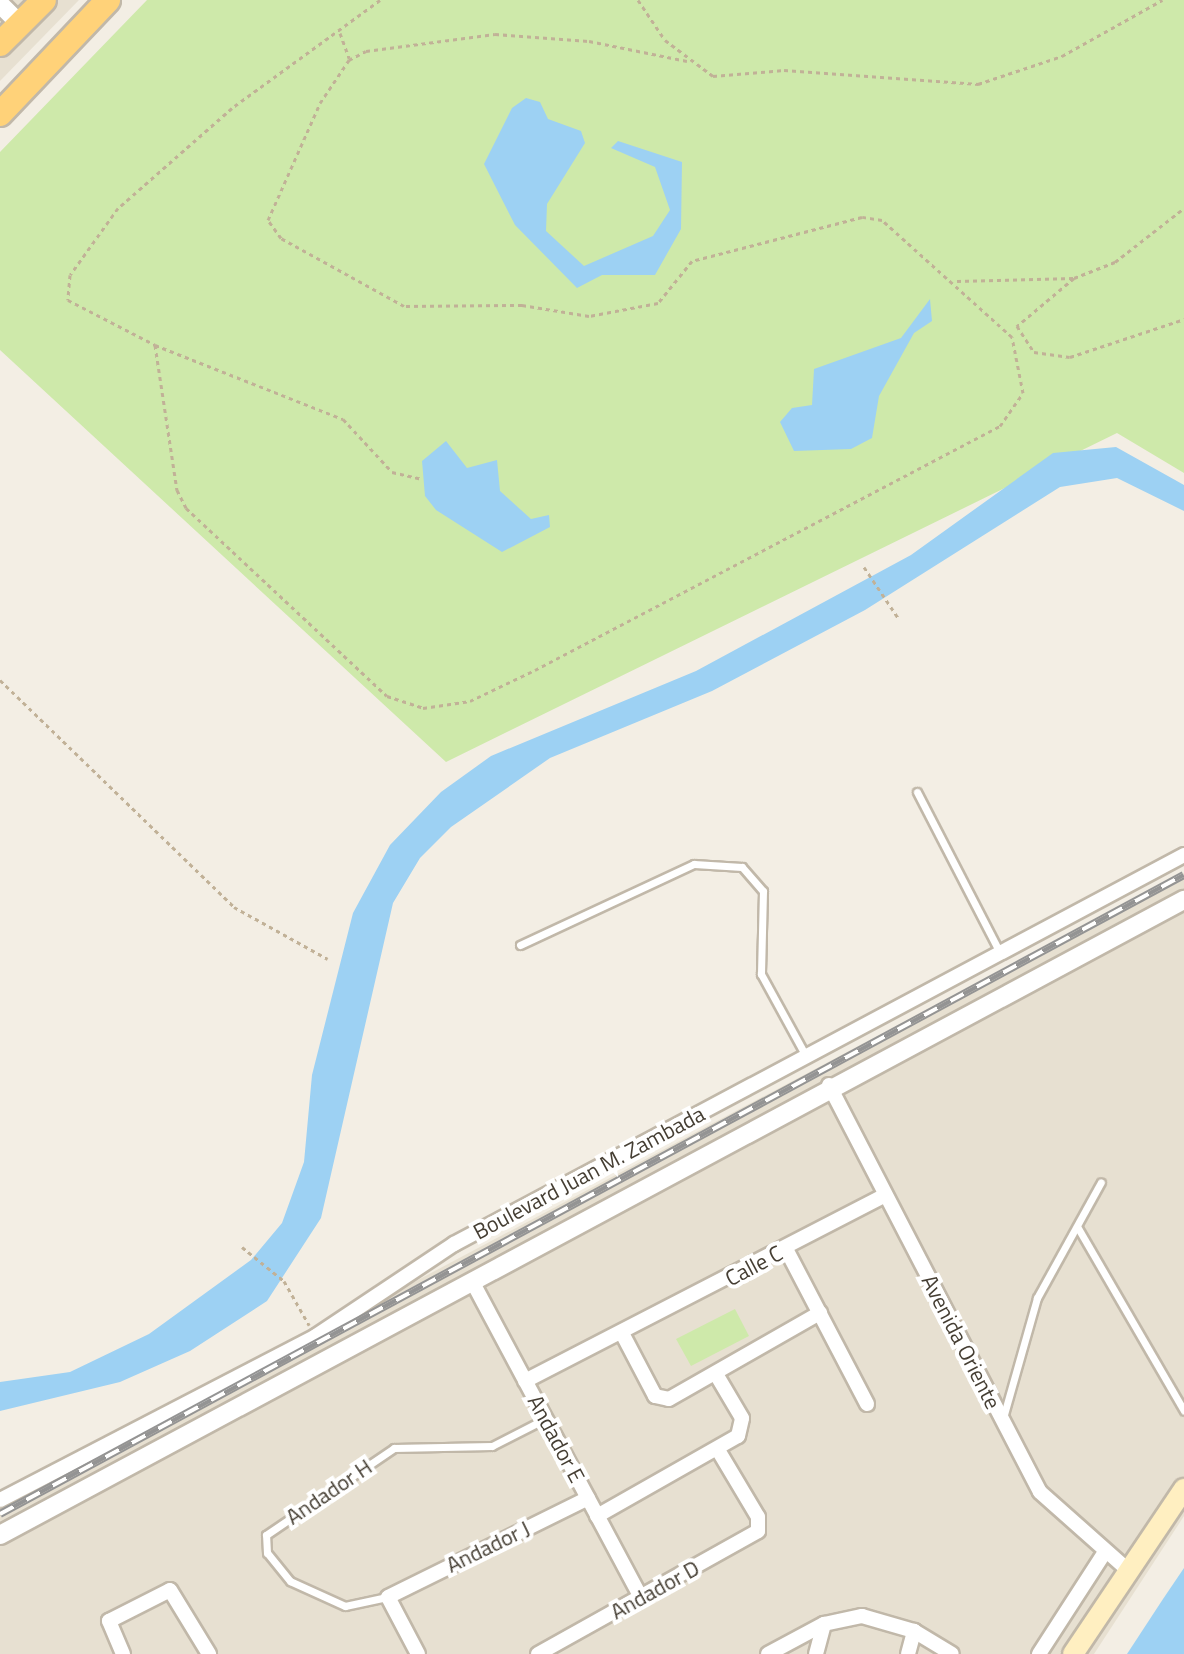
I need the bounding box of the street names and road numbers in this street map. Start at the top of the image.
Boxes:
street label: Boulevard Juan M. Zambada [469,1101,709,1245]
street label: Calle C [721,1240,787,1292]
street label: Avenida Oriente [916,1271,1006,1413]
street label: Andador E [522,1391,590,1487]
street label: Andador H [281,1454,377,1530]
street label: Andador J [442,1515,534,1579]
street label: Andador D [606,1555,704,1625]

